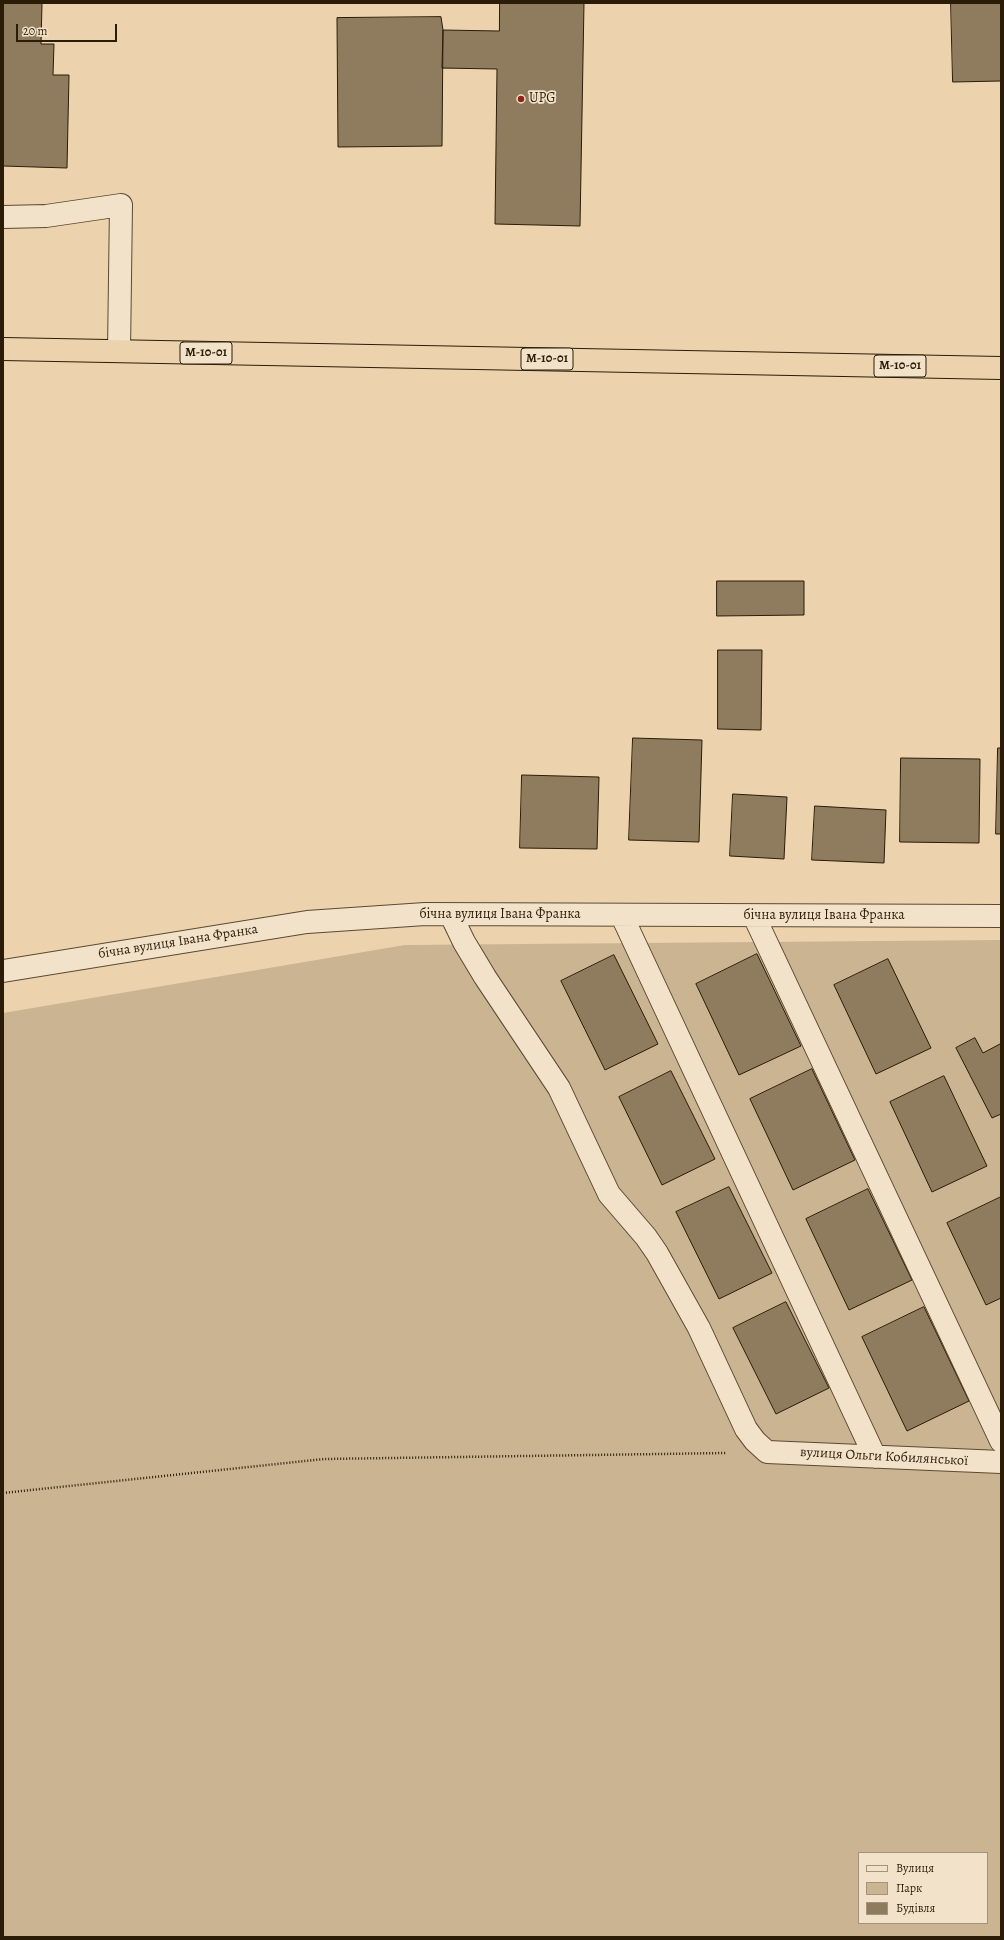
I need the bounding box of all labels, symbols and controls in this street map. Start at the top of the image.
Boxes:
scale bar [18,16,119,42]
text: 20 m [23,23,47,39]
place label: UPG [529,91,556,107]
marker: UPG [516,94,526,104]
road number: М-10-01 [180,342,232,364]
road number: М-10-01 [521,348,573,370]
road number: М-10-01 [874,355,926,377]
street label: бічна вулиця Івана Франка [419,907,581,923]
street label: бічна вулиця Івана Франка [743,908,905,924]
street label: бічна вулиця Івана Франка [97,921,259,963]
street label: вулиця Ольги Кобилянської [800,1444,968,1470]
legend [858,1852,988,1924]
text: Вулиця [896,1860,934,1876]
text: Парк [896,1880,922,1896]
text: Будівля [896,1900,935,1916]

